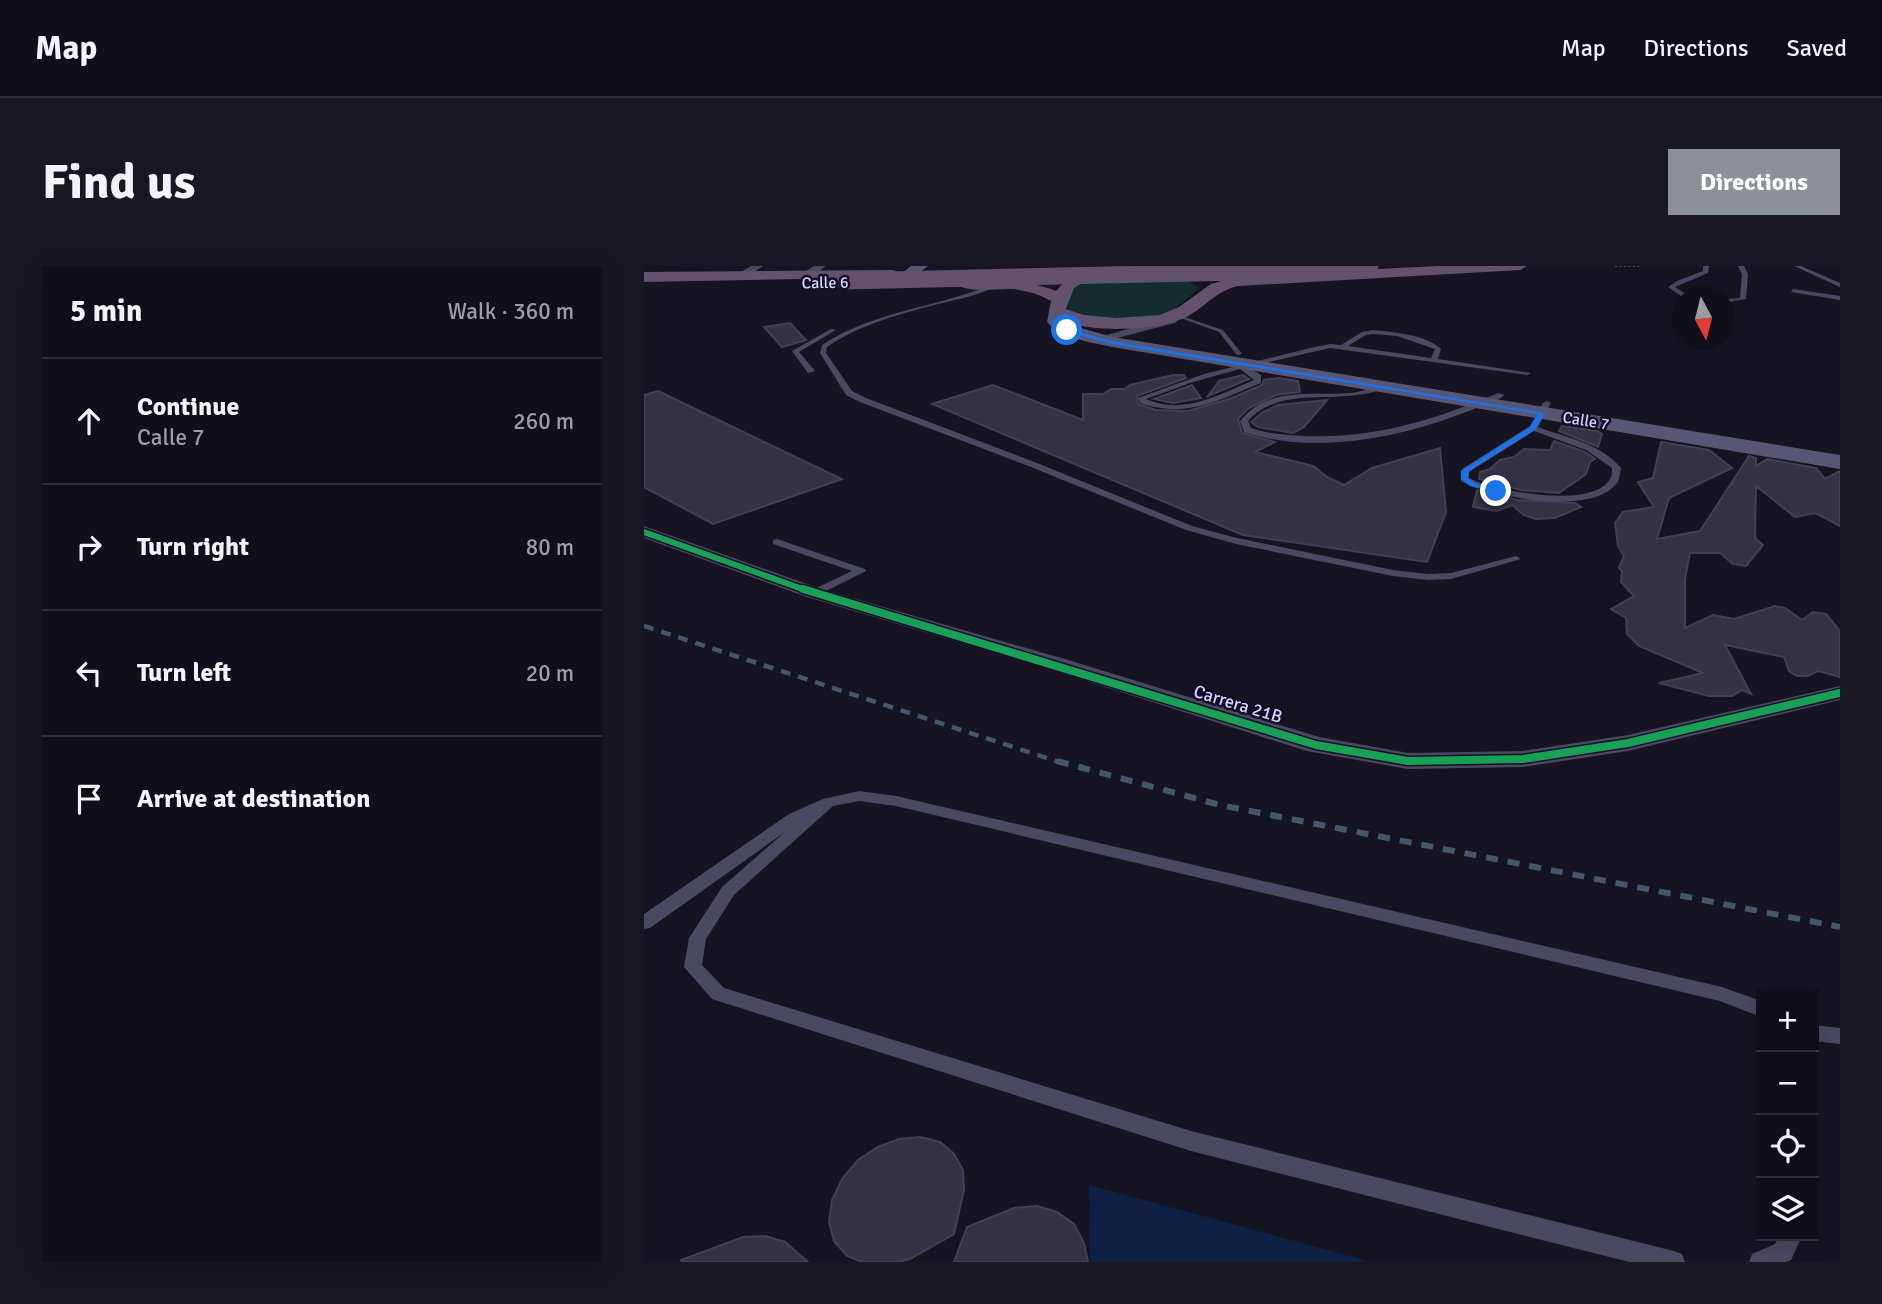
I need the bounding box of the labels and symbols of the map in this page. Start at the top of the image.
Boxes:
street label: Calle 6 [801,273,849,293]
north arrow [1672,287,1735,350]
route start [1051,314,1082,345]
street label: Calle 7 [1561,407,1611,435]
route end [1480,475,1511,506]
street label: Carrera 21B [1191,680,1285,728]

